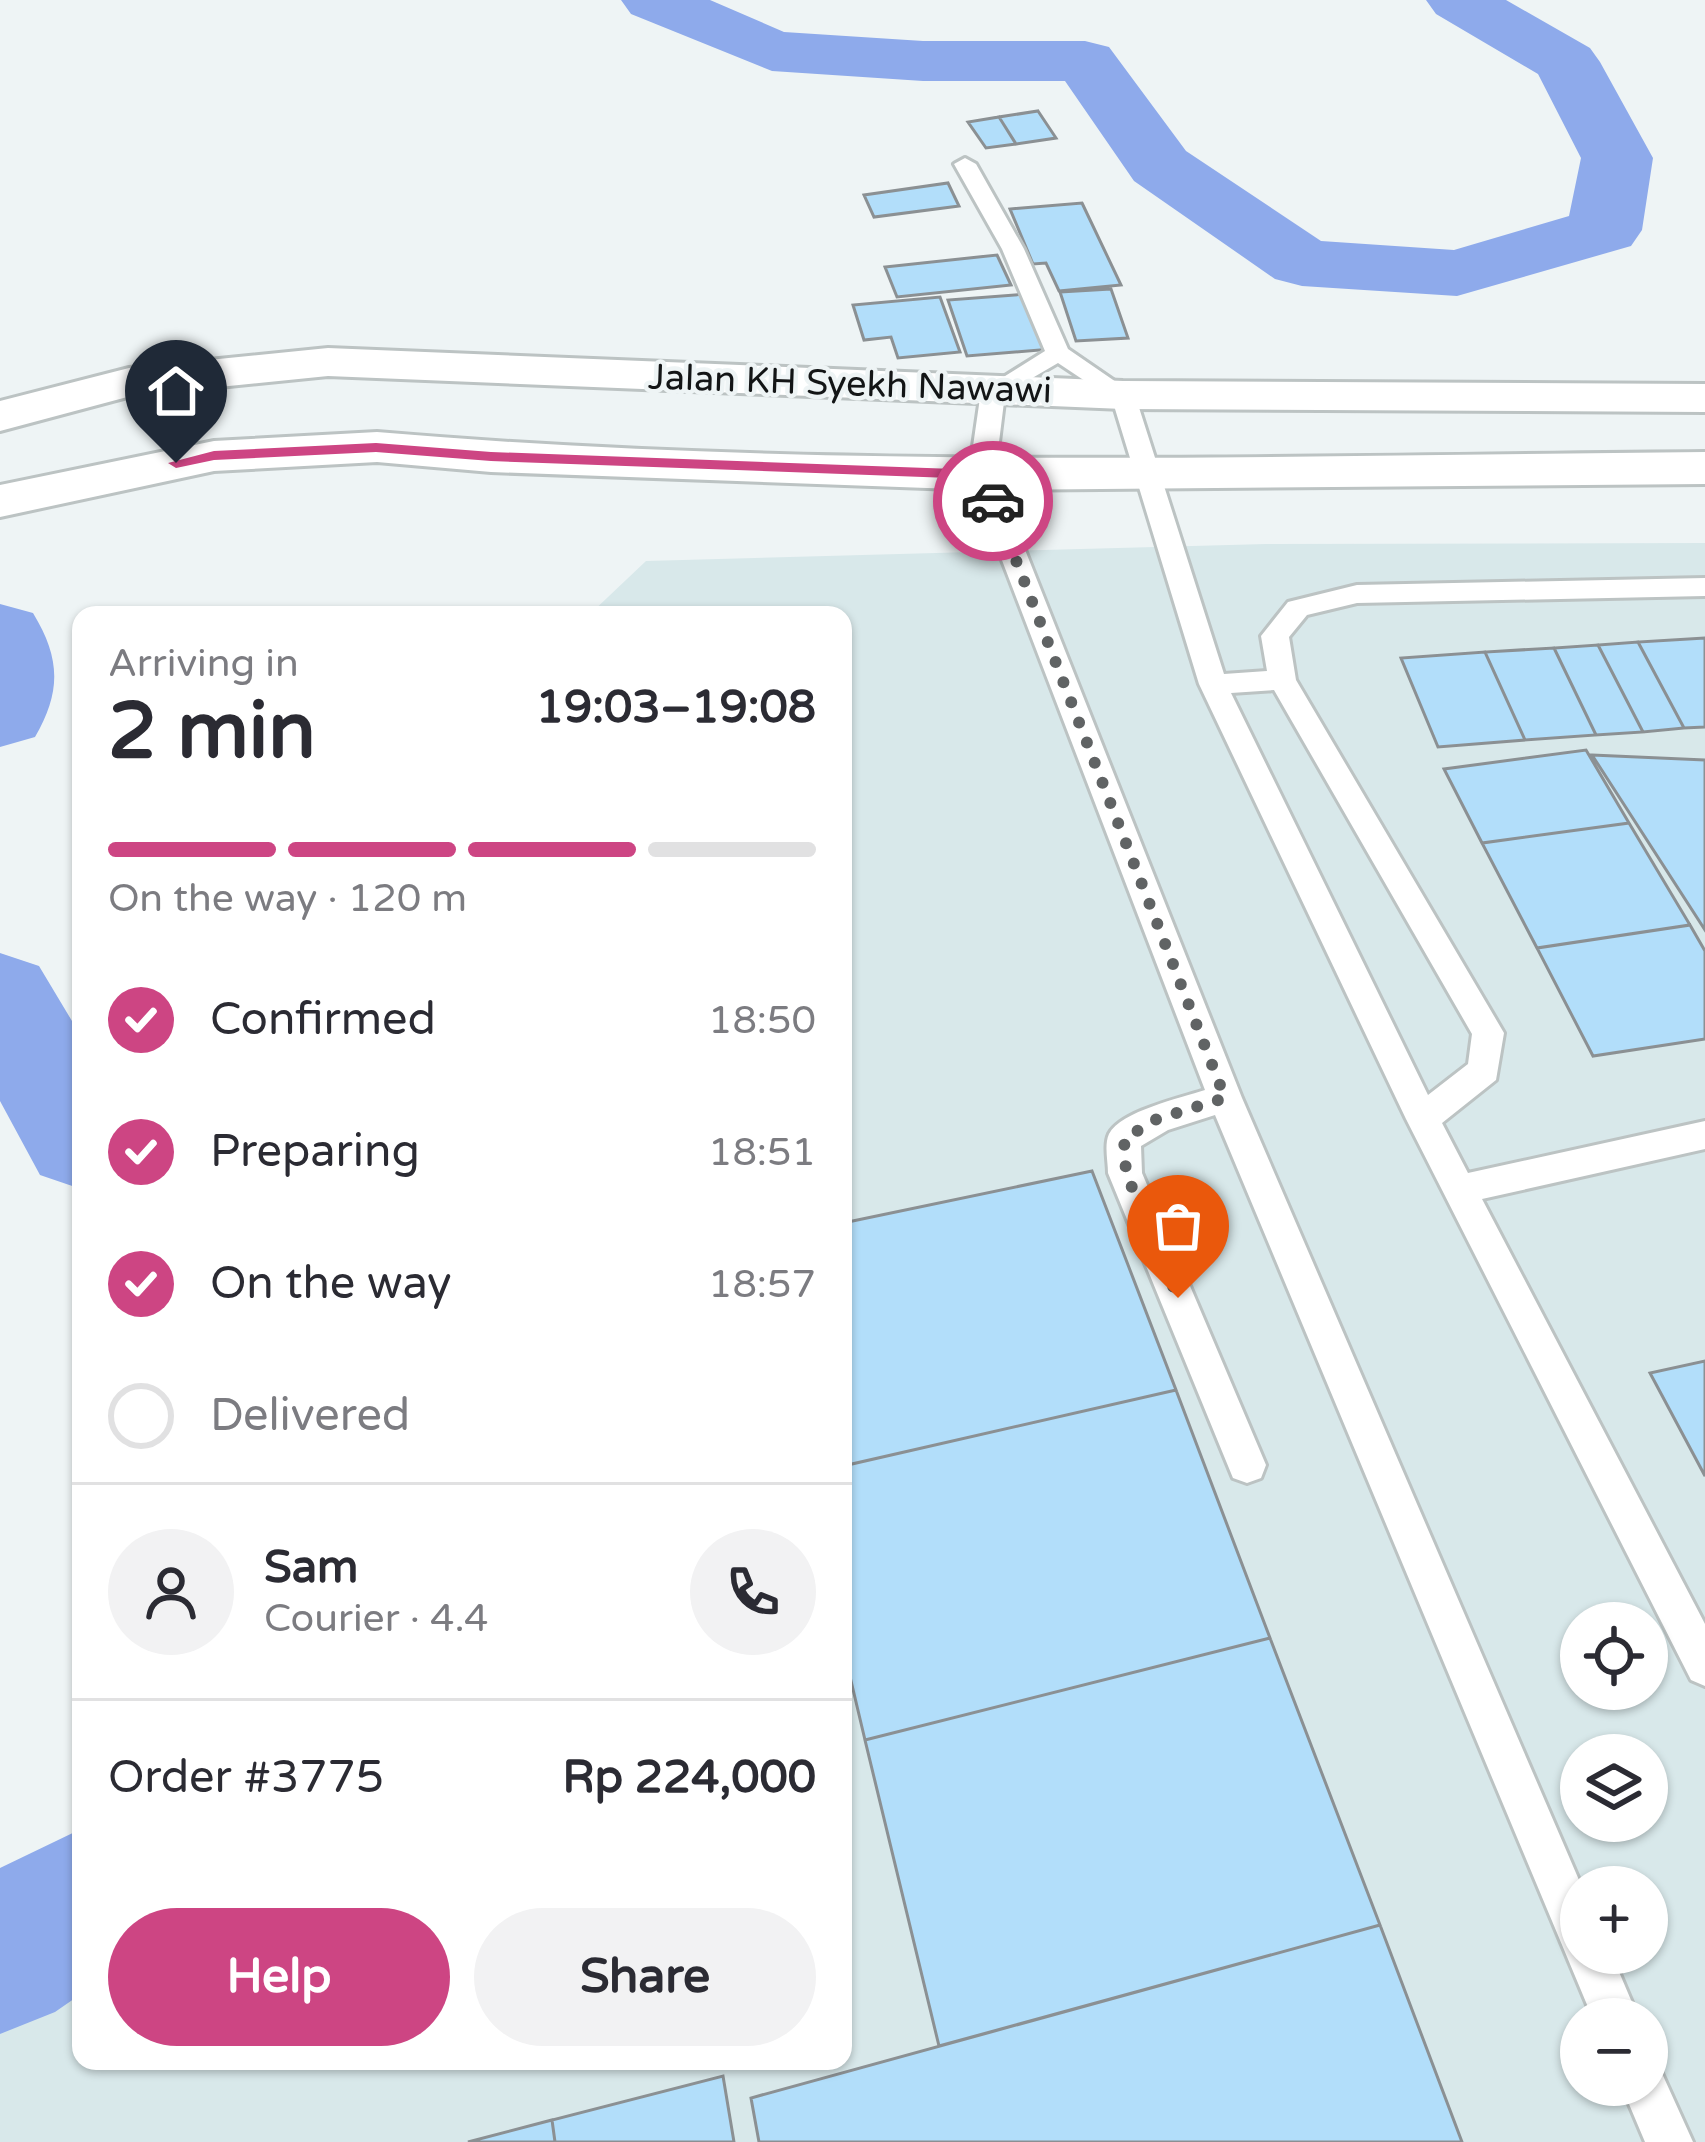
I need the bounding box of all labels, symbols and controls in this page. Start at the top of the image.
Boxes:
pin [125,340,227,463]
street label: Jalan KH Syekh Nawawi [647,355,1053,413]
icon: home [143,358,209,424]
courier [933,441,1053,561]
icon: car [960,468,1026,534]
text: Arriving in [108,640,299,687]
text: 19:03–19:08 [536,681,816,735]
text: 2 min [108,685,316,779]
text: On the way · 120 m [108,875,467,922]
icon: check [108,987,174,1053]
text: Confirmed [210,993,436,1047]
text: 18:50 [708,997,816,1044]
icon: check [108,1119,174,1185]
text: Preparing [210,1125,420,1179]
text: 18:51 [708,1129,816,1176]
pin [1127,1175,1229,1298]
icon: bag [1145,1193,1211,1259]
icon: check [108,1251,174,1317]
text: On the way [210,1257,451,1311]
text: 18:57 [708,1261,816,1308]
text: Delivered [210,1389,410,1443]
button: person [108,1529,234,1655]
button: phone [690,1529,816,1655]
text: Sam [264,1541,358,1595]
text: Courier · 4.4 [264,1595,488,1642]
map controls [1560,1602,1668,2106]
button: locate [1560,1602,1668,1710]
button: layers [1560,1734,1668,1842]
text: Order #3775 [108,1751,384,1805]
text: Rp 224,000 [563,1751,816,1805]
button: + [1560,1866,1668,1974]
button: Help [108,1908,450,2046]
button: Share [474,1908,816,2046]
button: − [1560,1998,1668,2106]

